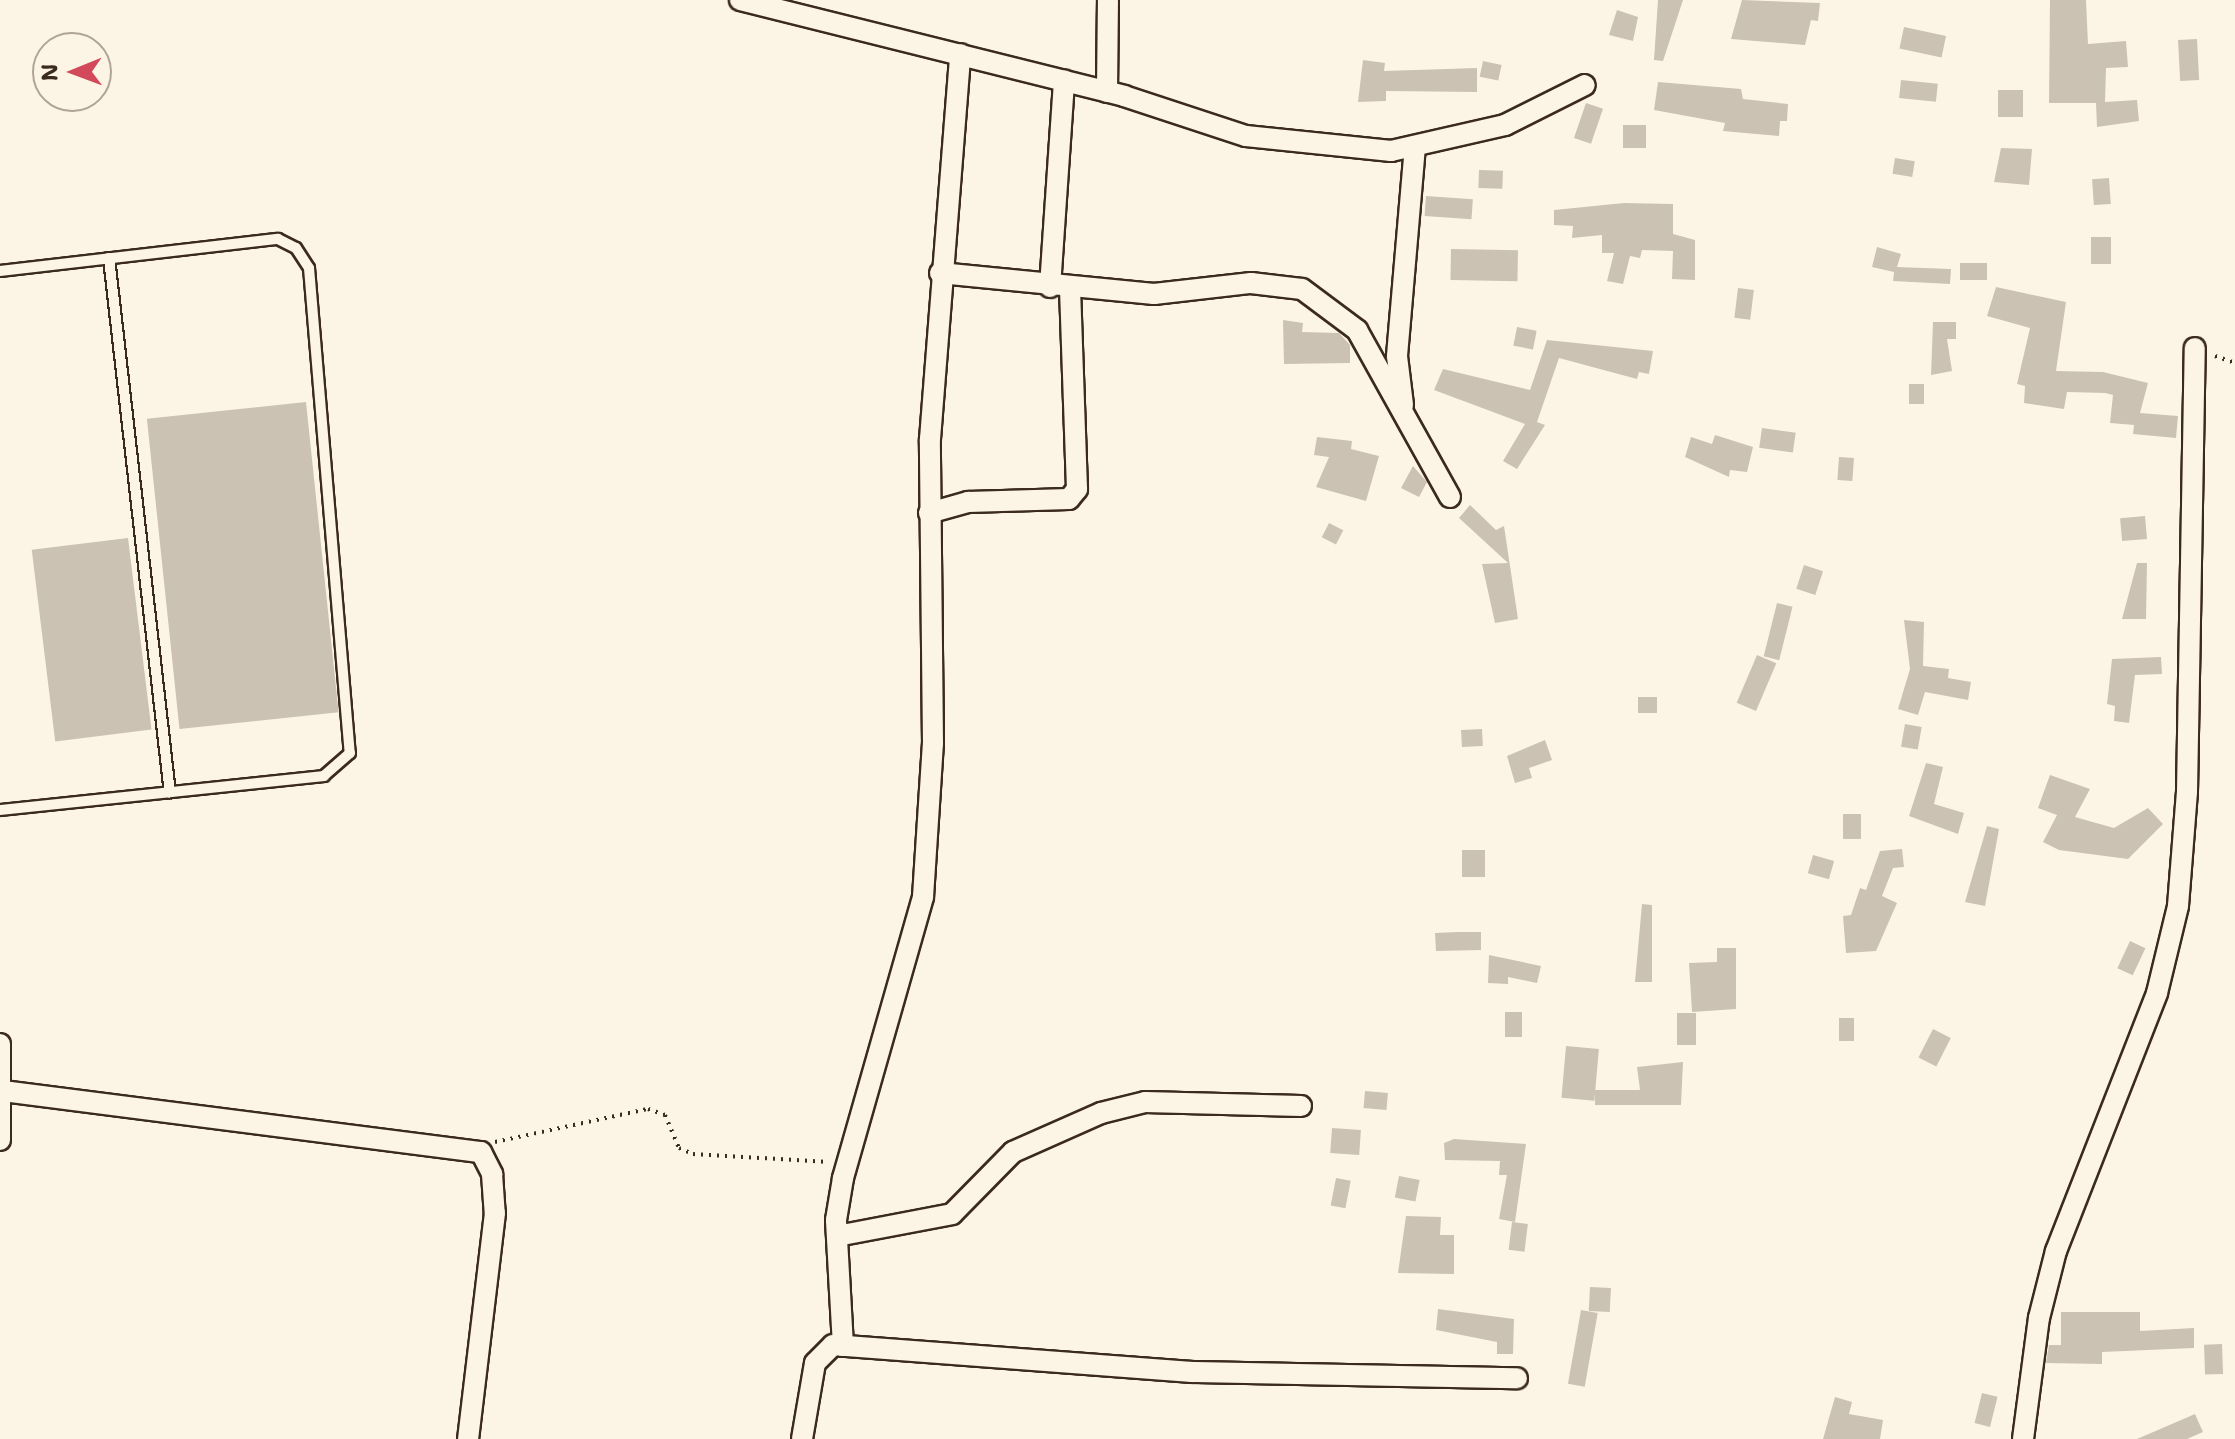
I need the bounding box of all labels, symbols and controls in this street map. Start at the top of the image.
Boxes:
north arrow [32,32,112,112]
text: N [35,63,64,81]

